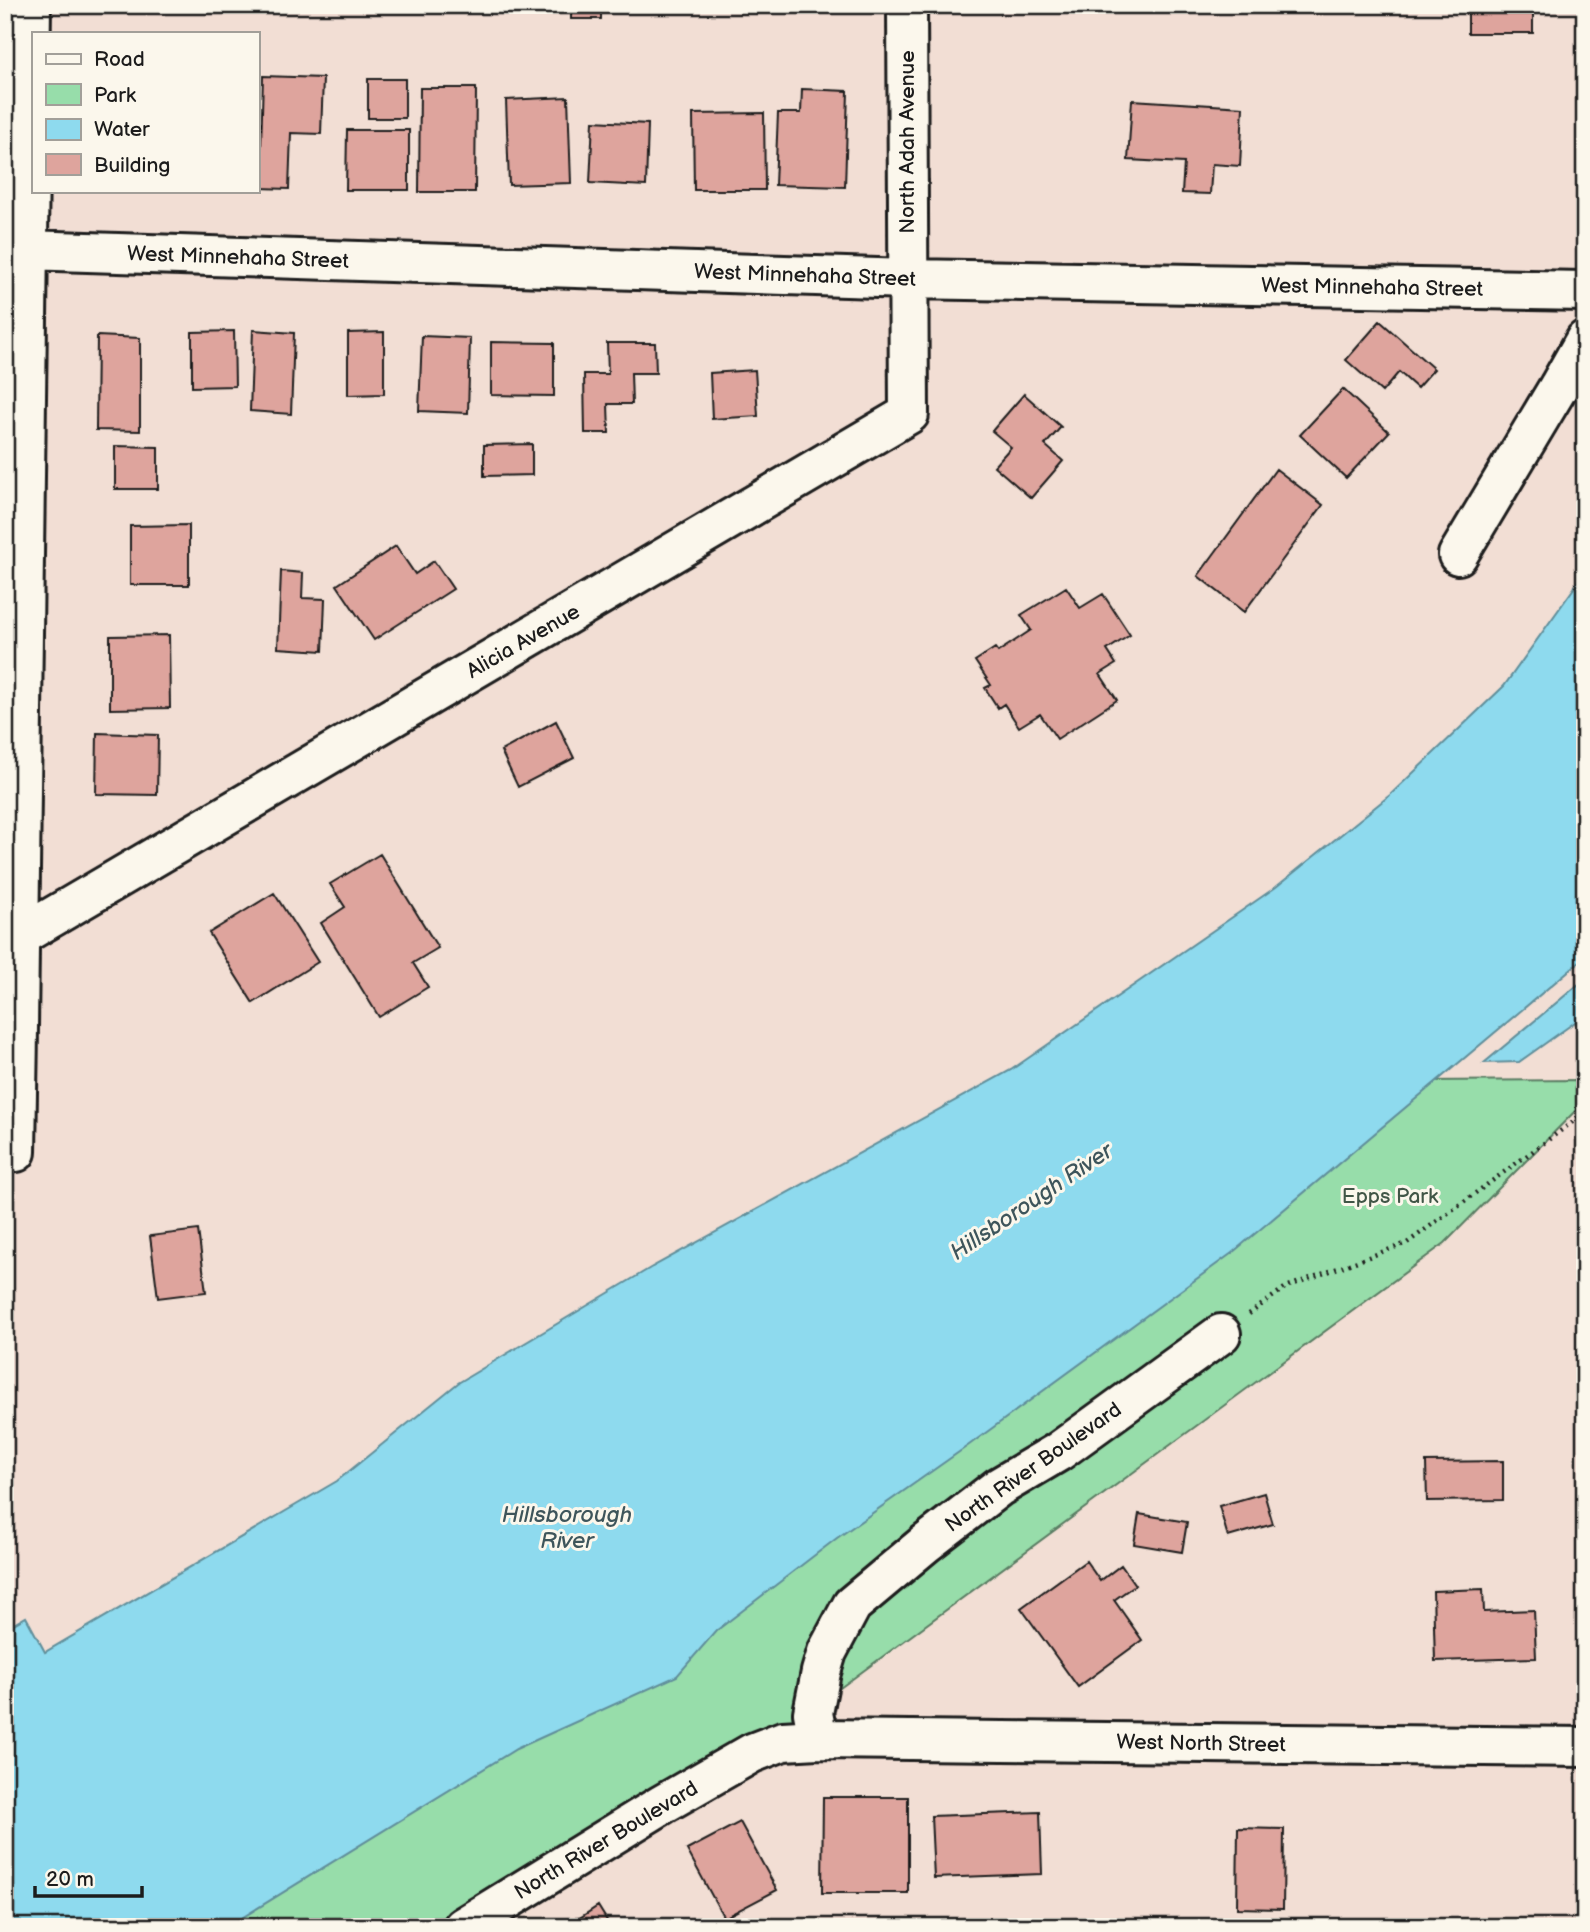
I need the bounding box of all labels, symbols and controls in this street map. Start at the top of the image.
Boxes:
legend [32,32,259,192]
text: Road [94,47,145,72]
street label: North Adah Avenue [895,50,920,234]
text: Park [94,83,137,108]
text: Water [94,117,150,142]
text: Building [94,153,170,178]
street label: West Minnehaha Street [127,241,350,274]
street label: West Minnehaha Street [694,259,917,292]
street label: West Minnehaha Street [1261,273,1484,302]
street label: Alicia Avenue [462,599,584,684]
water label: Hillsborough River [945,1136,1119,1266]
park label: Epps Park [1342,1184,1439,1209]
street label: North River Boulevard [940,1397,1126,1538]
water label: Hillsborough River [502,1501,633,1555]
street label: West North Street [1116,1730,1286,1757]
street label: North River Boulevard [510,1776,703,1905]
scale bar [35,1855,142,1899]
text: 20 m [46,1867,94,1892]

